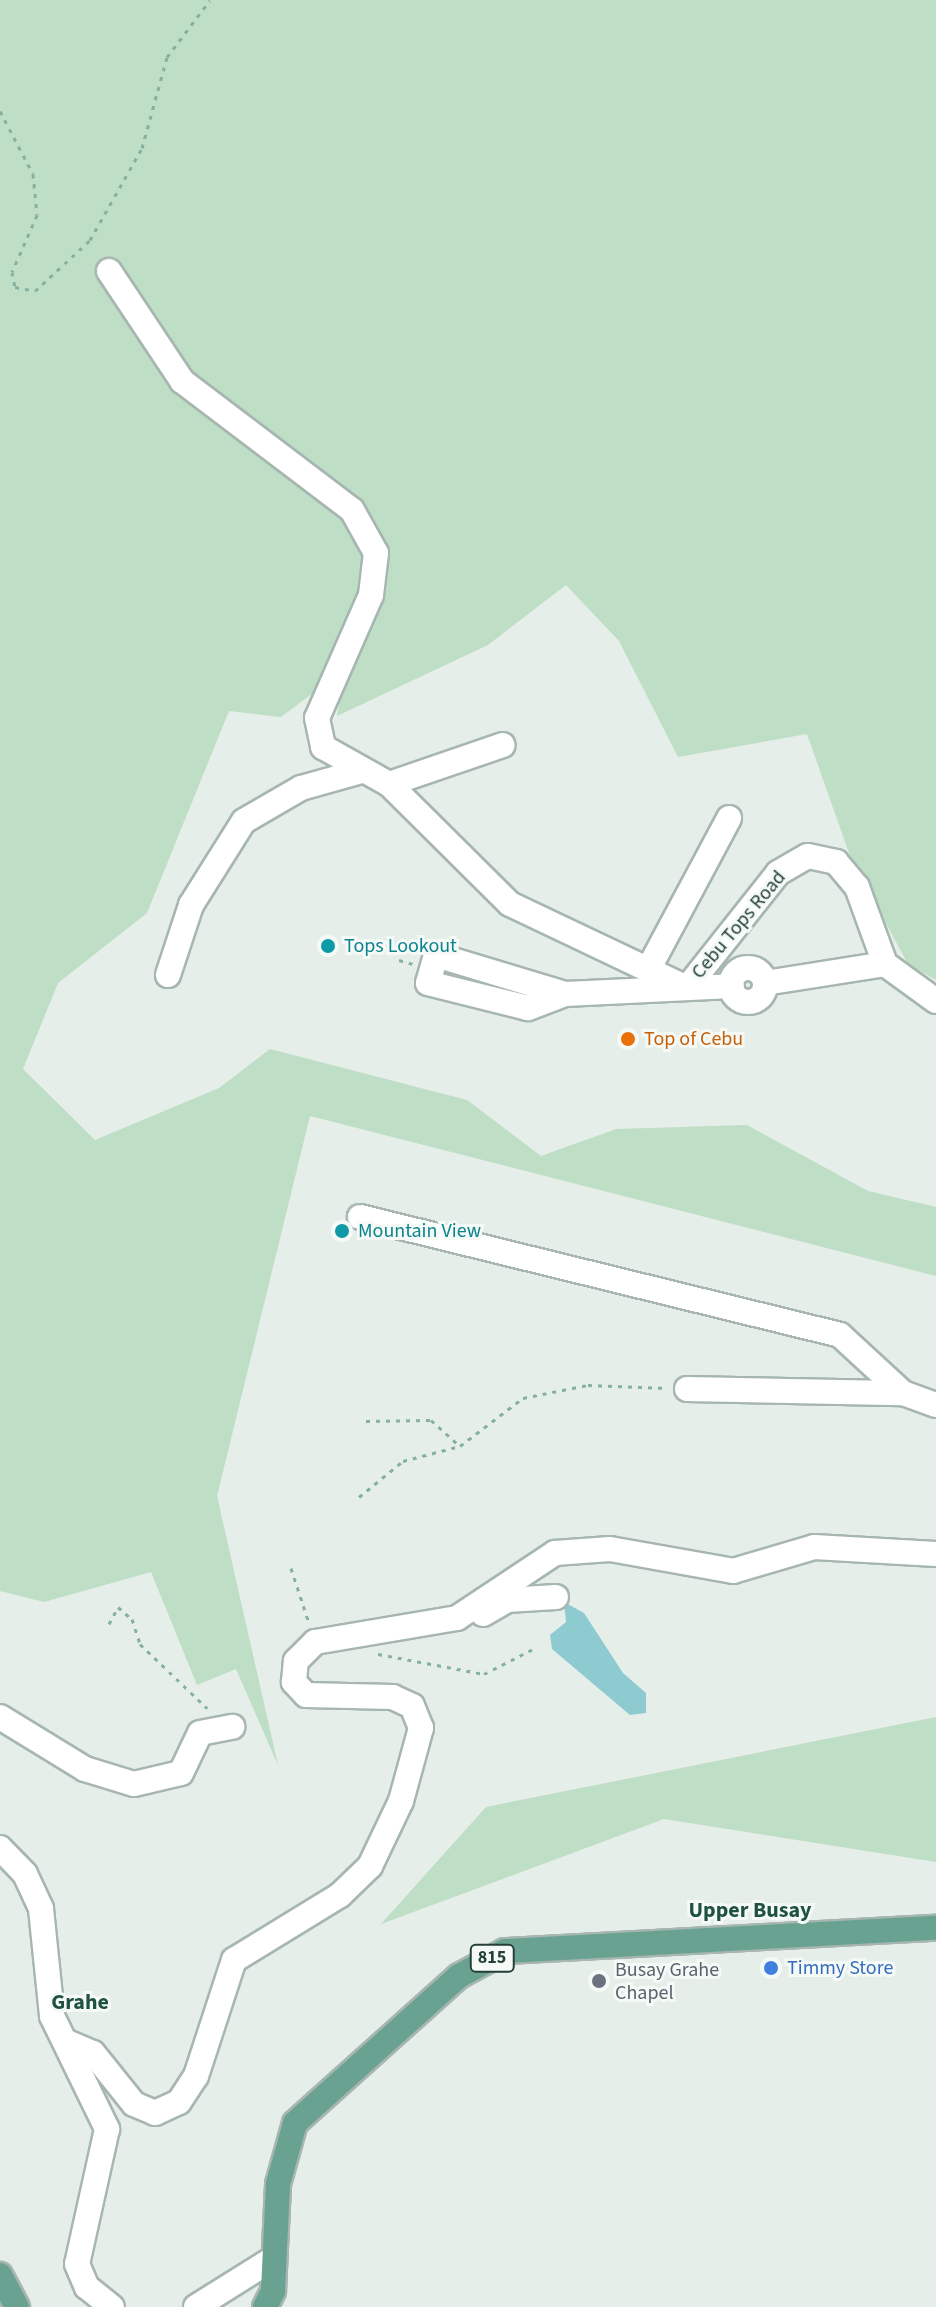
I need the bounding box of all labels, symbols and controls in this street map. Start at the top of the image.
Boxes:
street label: Cebu Tops Road [687,866,791,984]
place label: Tops Lookout [344,934,457,958]
marker: Tops Lookout [319,937,337,955]
place label: Top of Cebu [644,1027,743,1051]
marker: Top of Cebu [619,1030,637,1048]
place label: Mountain View [358,1219,481,1243]
marker: Mountain View [333,1222,351,1240]
district label: Upper Busay [688,1898,812,1924]
road number: 815 [468,1944,516,1972]
place label: Timmy Store [787,1956,893,1980]
place label: Busay Grahe Chapel [615,1958,719,2005]
marker: Timmy Store [762,1959,780,1977]
marker: Busay Grahe Chapel [590,1972,608,1990]
district label: Grahe [51,1990,109,2016]

